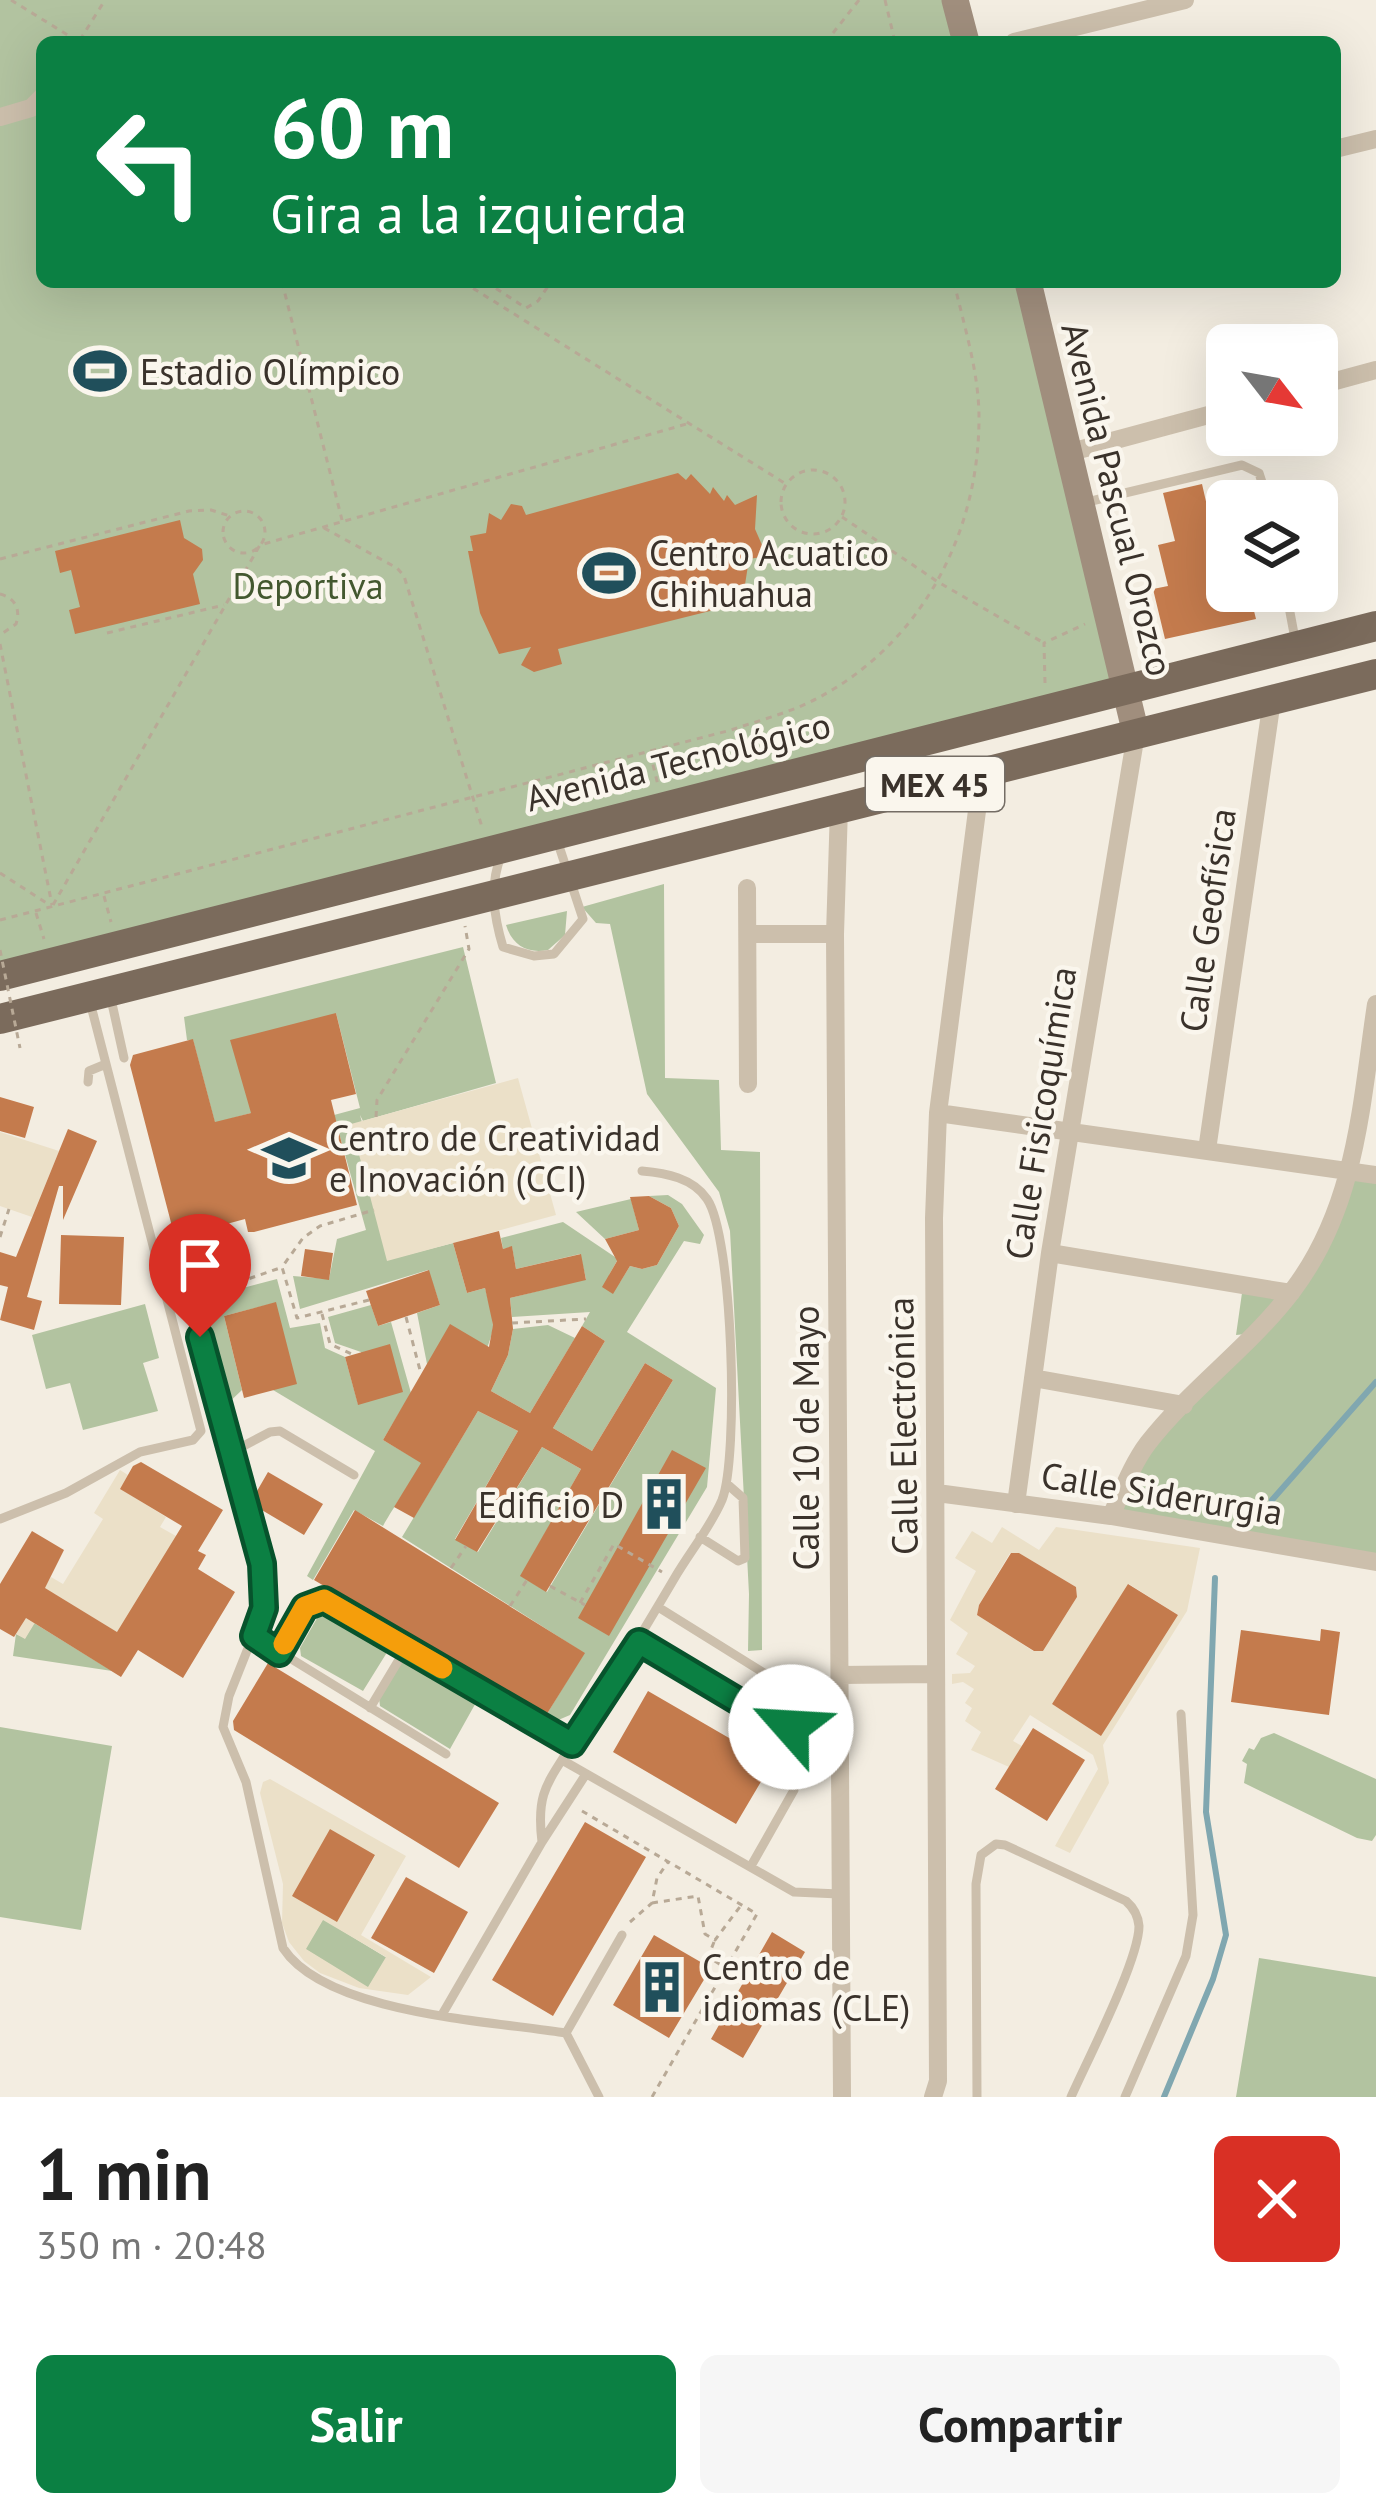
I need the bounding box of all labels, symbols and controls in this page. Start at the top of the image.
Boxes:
text: 60 m [270,72,454,181]
icon: left [72,84,228,240]
text: Gira a la izquierda [270,178,687,248]
street label: Avenida Pascual Orozco [1051,317,1185,681]
north arrow [1206,324,1338,456]
map controls [1206,324,1338,612]
sports icon: Estadio Olímpico [71,342,129,400]
place label: Estadio Olímpico [140,348,400,395]
button: layers [1206,480,1338,612]
place label: Centro Acuatico Chihuahua [649,529,889,617]
sports icon: Centro Acuatico Chihuahua [580,544,638,602]
park label: Deportiva [233,562,383,609]
street label: Avenida Tecnológico [521,700,835,822]
road number: MEX 45 [866,757,1004,811]
street label: Calle Geofísica [1168,805,1246,1035]
street label: Calle Fisicoquímica [994,963,1086,1263]
place label: Centro de Creatividad e Inovación (CCI) [329,1114,661,1202]
school or university icon: Centro de Creatividad e Inovación (CCI) [260,1129,318,1187]
pin [149,1214,251,1337]
icon: arrive [167,1232,233,1298]
street label: Calle Electrónica [876,1297,928,1555]
street label: Calle 10 de Mayo [782,1306,829,1570]
street label: Calle Siderurgia [1038,1451,1286,1535]
building icon: Edificio D [635,1475,693,1533]
place label: Edificio D [478,1481,624,1528]
position arrow [728,1664,854,1790]
place label: Centro de idiomas (CLE) [702,1943,910,2031]
building icon: Centro de idiomas (CLE) [633,1958,691,2016]
text: 1 min [36,2127,212,2220]
button: close [1214,2136,1340,2262]
text: 350 m · 20:48 [36,2219,267,2270]
button: Salir [36,2355,676,2493]
button: Compartir [700,2355,1340,2493]

